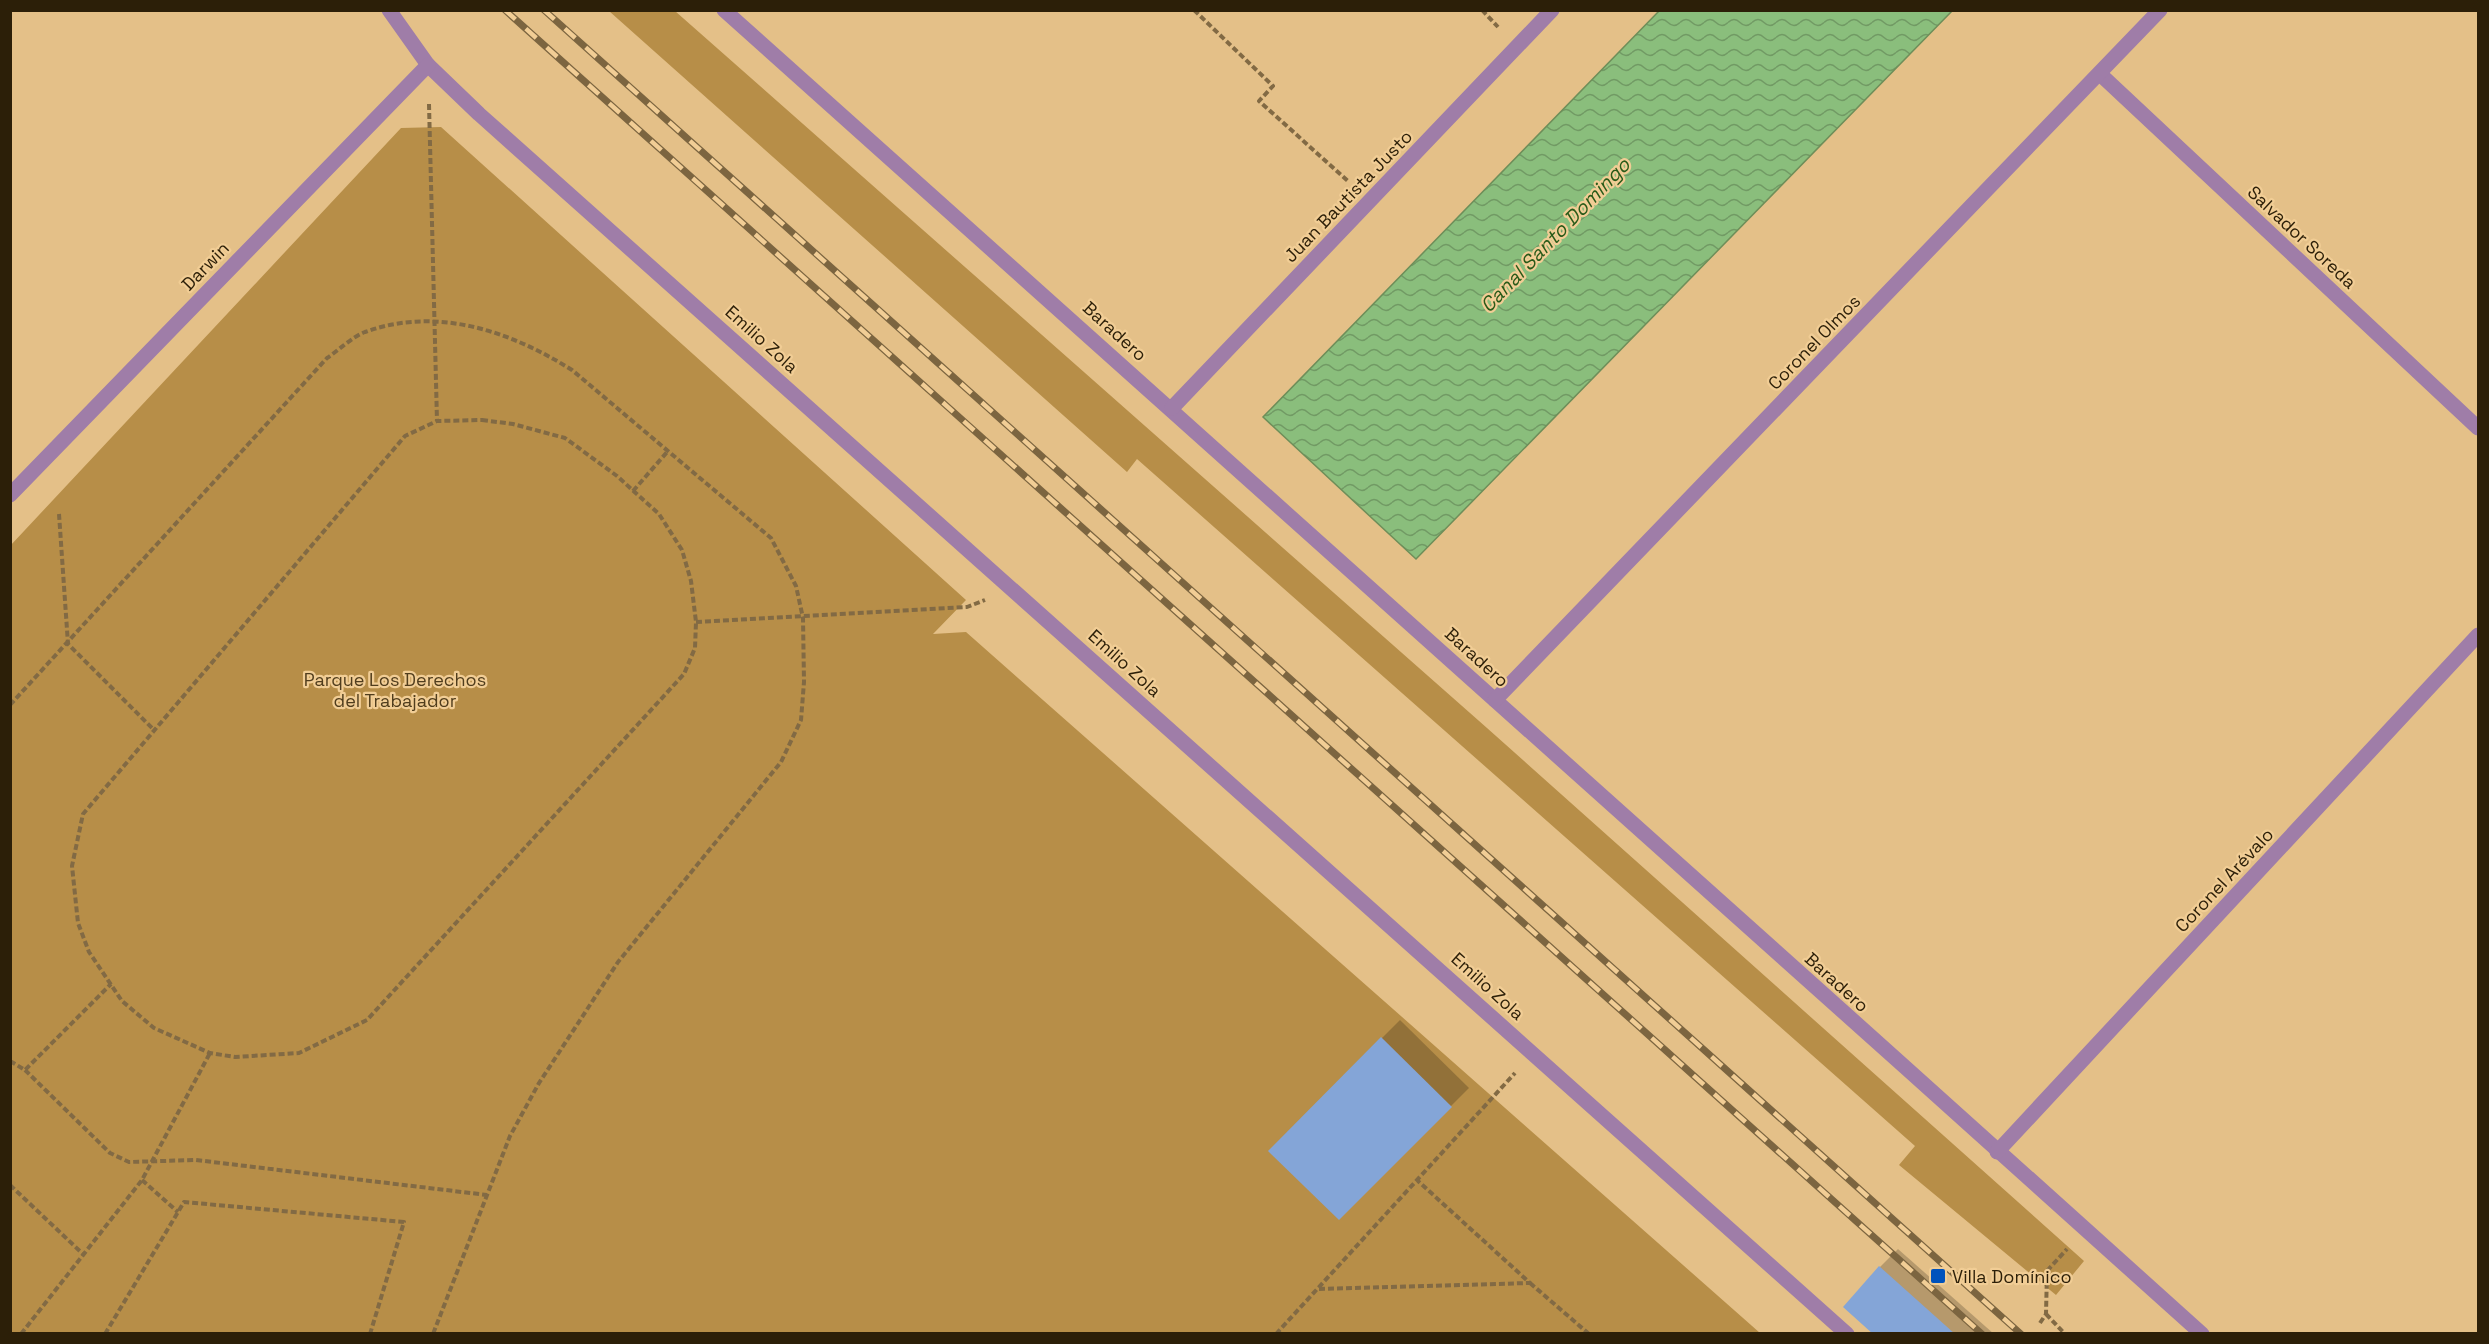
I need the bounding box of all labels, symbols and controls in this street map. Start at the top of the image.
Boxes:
street label: Juan Bautista Justo [1279,125,1417,267]
water label: Canal Santo Domingo [1474,152,1636,318]
street label: Salvador Soreda [2243,181,2361,293]
street label: Darwin [176,237,234,295]
street label: Coronel Olmos [1763,290,1865,394]
street label: Baradero [1078,296,1152,366]
street label: Emilio Zola [721,300,803,378]
street label: Baradero [1440,622,1514,692]
street label: Emilio Zola [1084,624,1166,702]
park label: Parque Los Derechos del Trabajador [304,668,486,712]
street label: Coronel Arévalo [2170,823,2278,937]
street label: Emilio Zola [1447,947,1529,1025]
street label: Baradero [1800,947,1874,1017]
place label: Villa Domínico [1952,1265,2072,1288]
marker: Villa Domínico [1929,1267,1947,1285]

